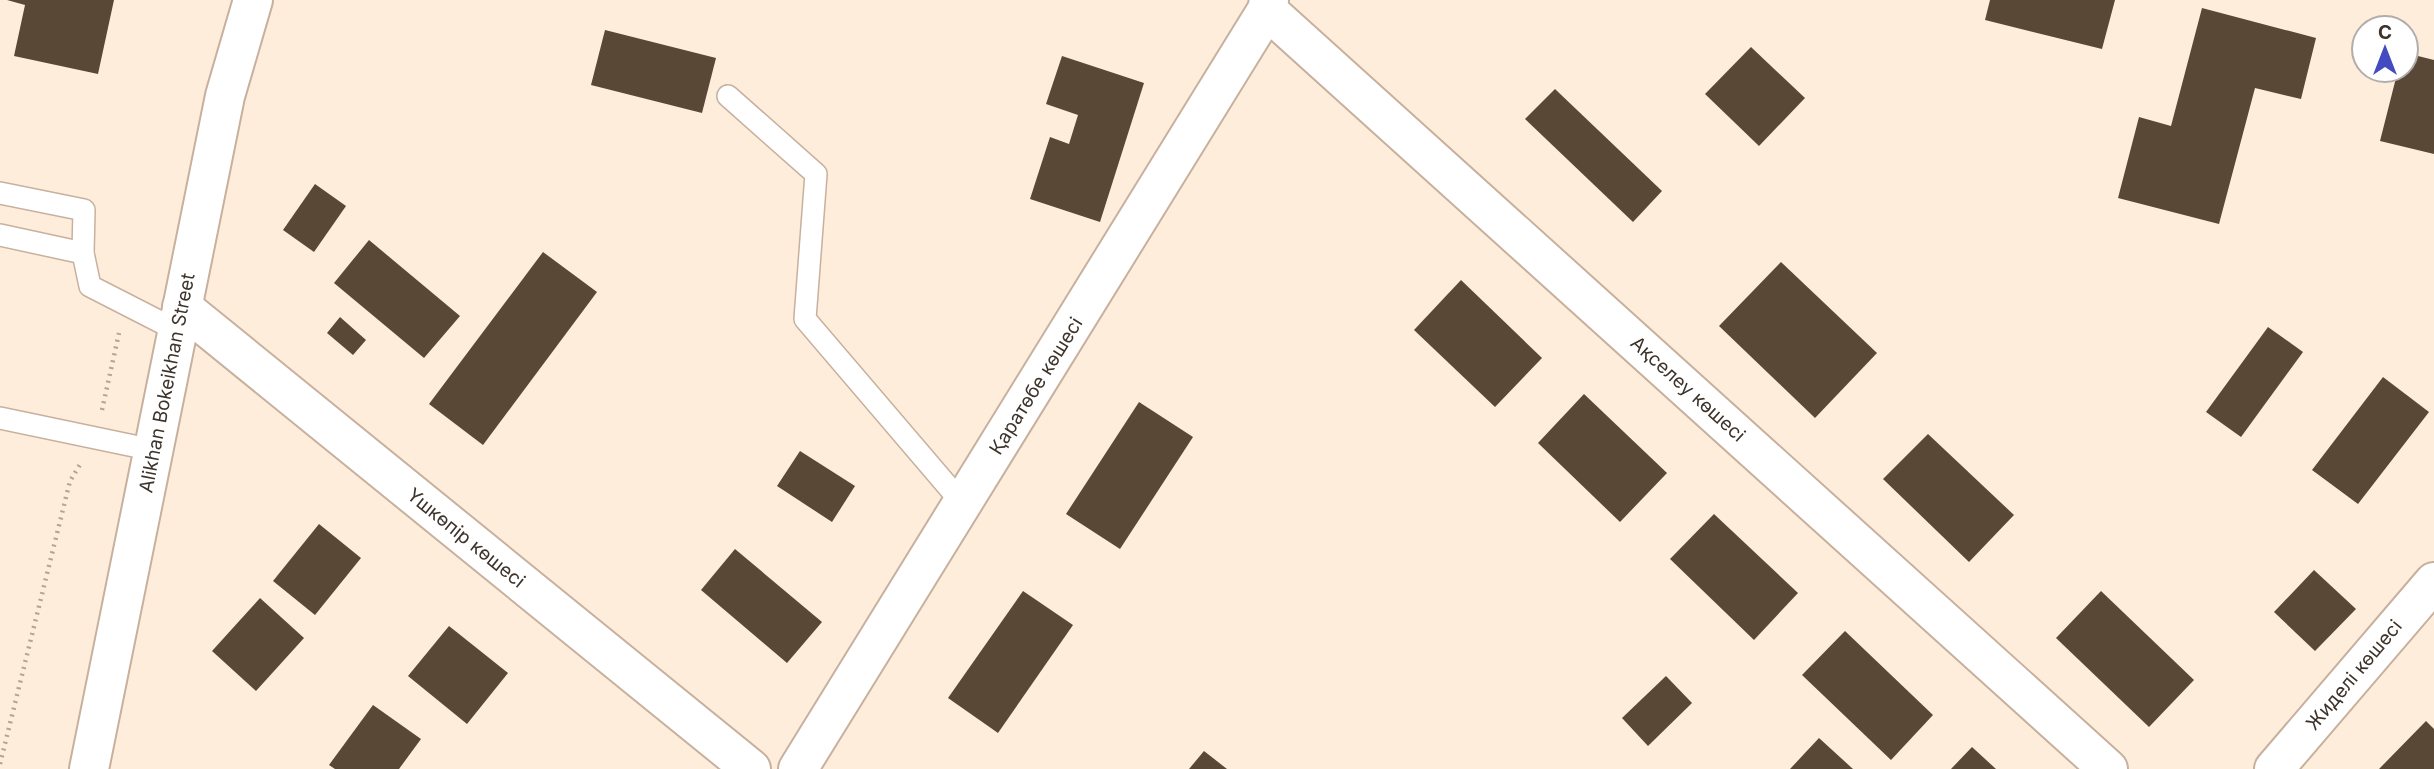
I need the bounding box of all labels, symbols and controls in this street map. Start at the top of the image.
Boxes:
north arrow [2350,14,2420,84]
text: С [2378,21,2392,44]
street label: Alikhan Bokeikhan Street [134,271,200,495]
street label: Қаратөбе көшесі [984,313,1088,459]
street label: Ақселеу көшесі [1626,331,1750,447]
street label: Үшкөпір көшесі [402,483,530,593]
street label: Жиделі көшесі [2301,615,2407,735]

